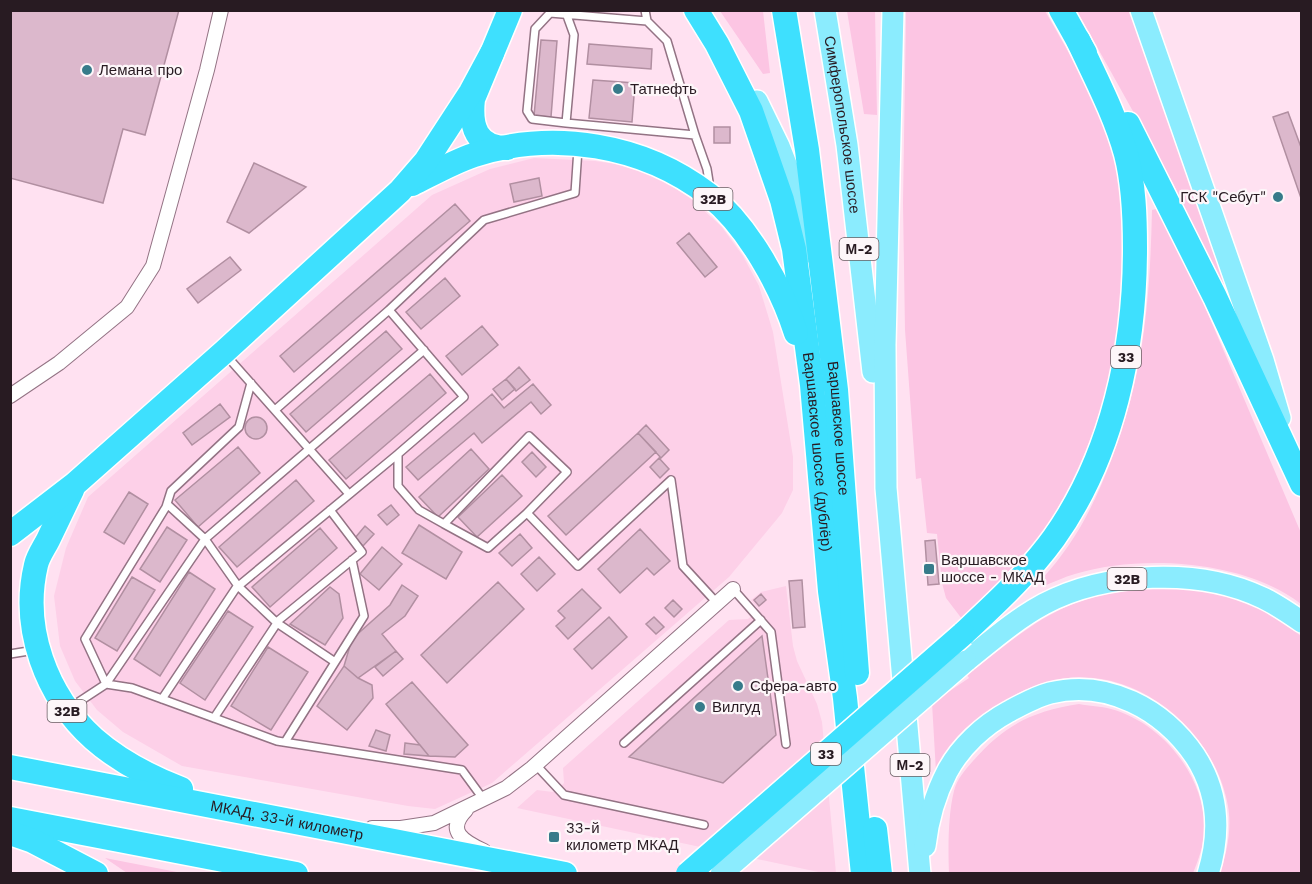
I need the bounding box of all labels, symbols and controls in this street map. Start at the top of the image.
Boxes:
street label: Симферопольское шоссе [820,34,864,215]
place label: Лемана про [99,61,182,79]
marker: Лемана про [80,63,94,77]
place label: Татнефть [630,80,697,98]
marker: Татнефть [611,82,625,96]
road number: 32B [694,188,732,210]
place label: ГСК "Себут" [1180,188,1266,206]
marker: ГСК "Себут" [1271,190,1285,204]
road number: М-2 [840,238,878,260]
road number: 33 [1111,346,1141,368]
street label: Варшавское шоссе (дублёр) [799,351,836,552]
street label: Варшавское шоссе [824,360,853,496]
place label: Варшавское шоссе - МКАД [941,551,1045,586]
marker: Варшавское шоссе - МКАД [922,562,936,576]
road number: 32B [1108,568,1146,590]
place label: Сфера-авто [750,677,837,695]
marker: Сфера-авто [731,679,745,693]
place label: Вилгуд [712,698,761,716]
road number: 32B [48,700,86,722]
marker: Вилгуд [693,700,707,714]
road number: 33 [811,743,841,765]
road number: М-2 [890,754,930,776]
street label: МКАД, 33-й километр [209,797,365,844]
place label: 33-й километр МКАД [566,819,679,854]
marker: 33-й километр МКАД [547,830,561,844]

